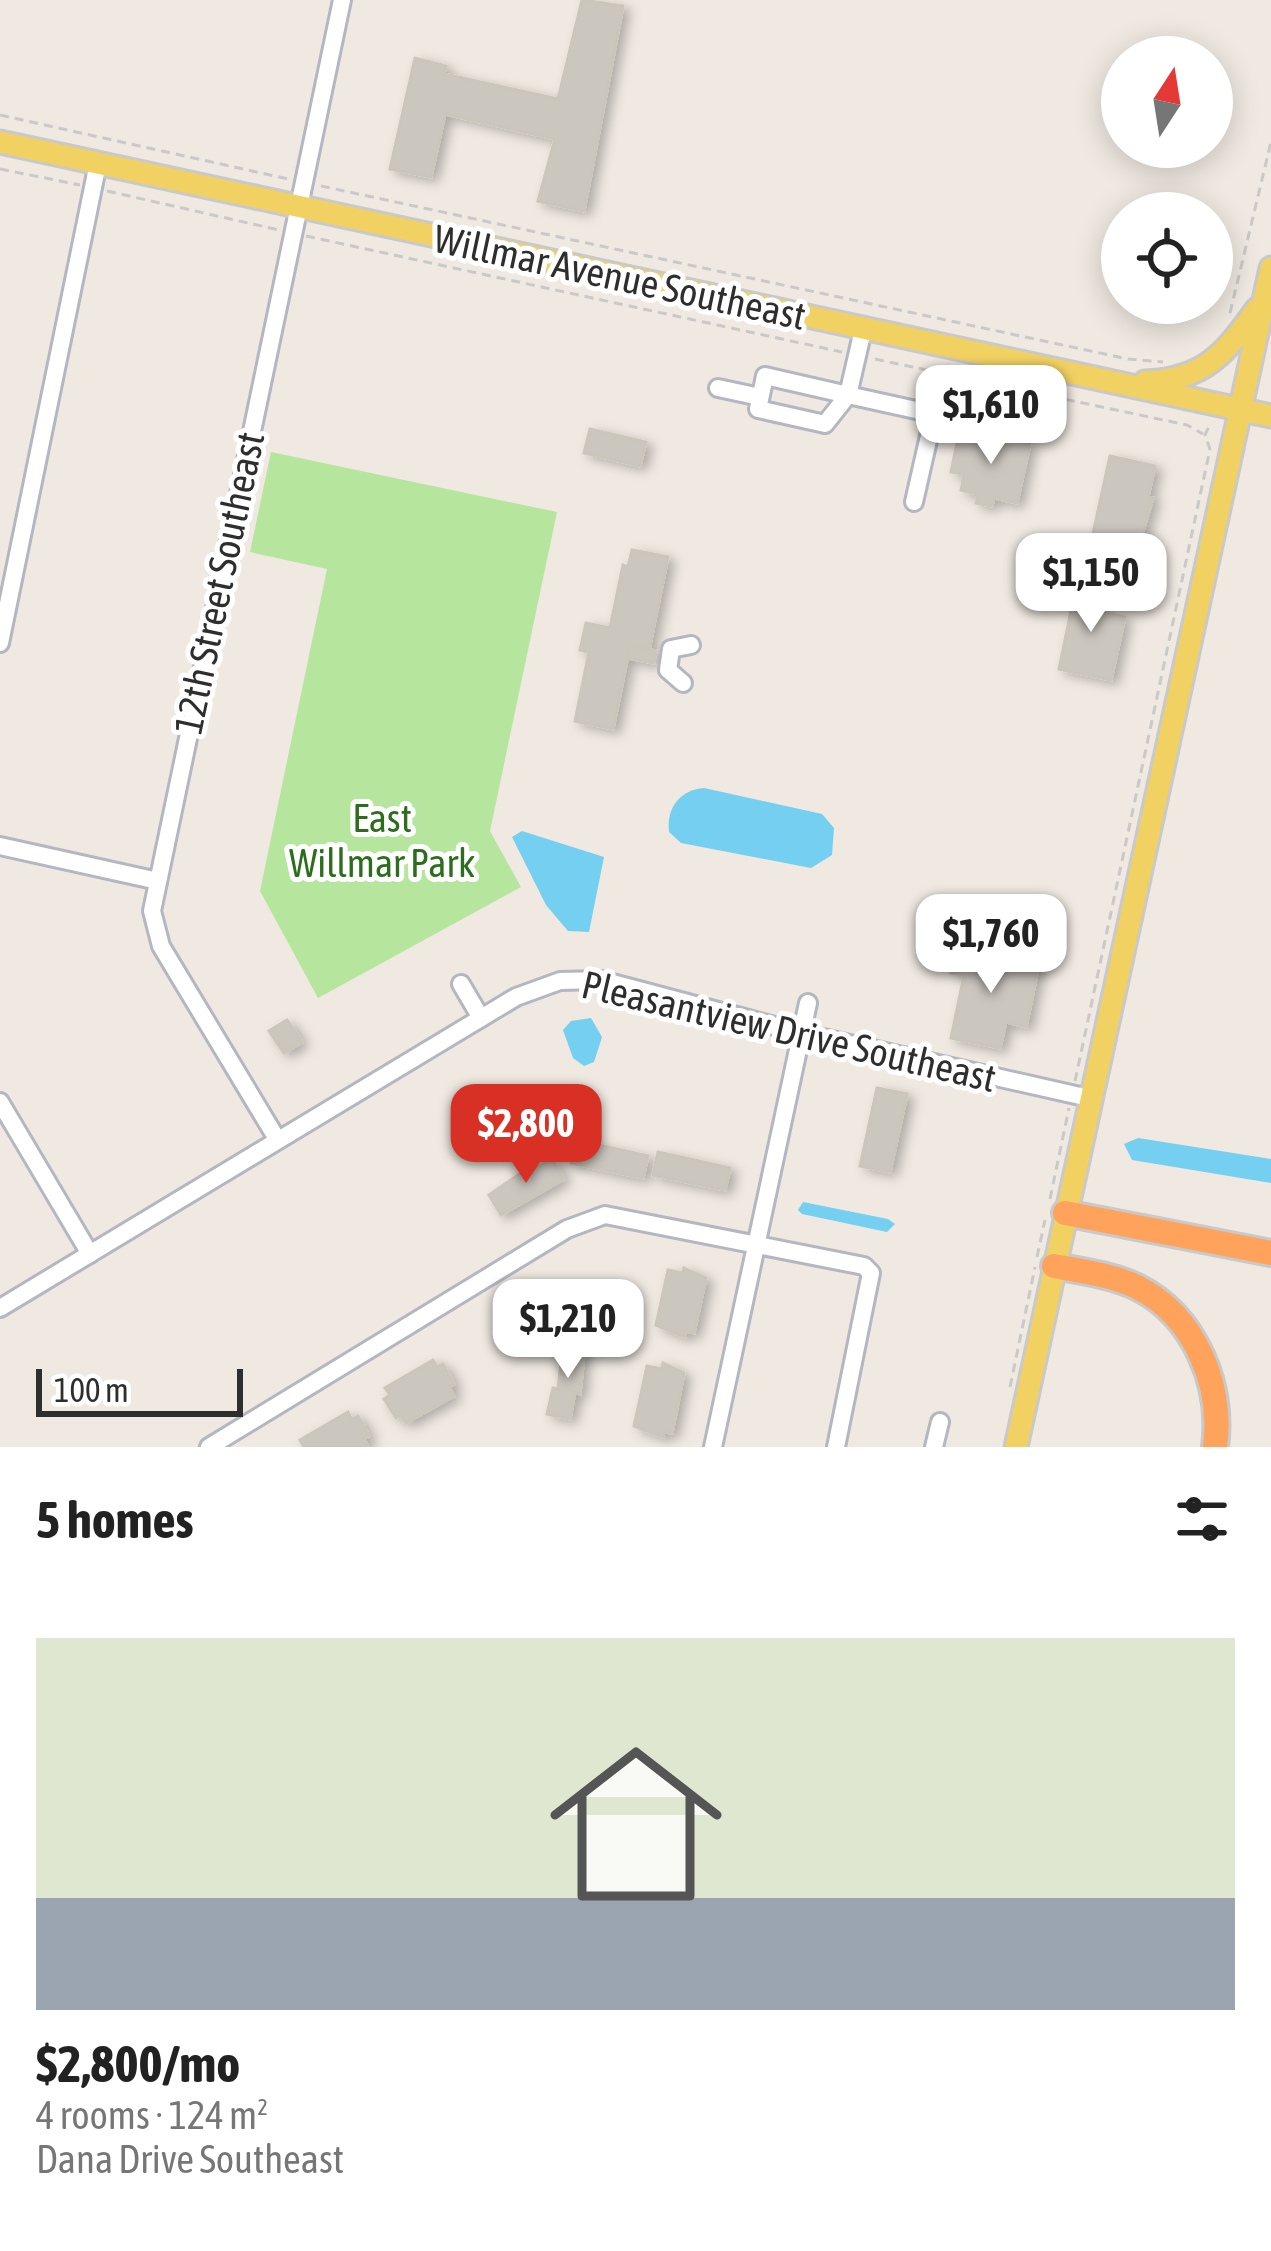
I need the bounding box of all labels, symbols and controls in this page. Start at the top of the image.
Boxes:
north arrow [1101,36,1233,168]
map controls [1101,36,1233,324]
button: locate [1101,192,1233,324]
street label: Willmar Avenue Southeast [430,216,810,338]
pin: $1,610 [893,365,1089,467]
text: $1,610 [943,382,1039,426]
street label: 12th Street Southeast [166,428,272,738]
pin: $1,150 [993,533,1189,635]
text: $1,150 [1043,550,1139,594]
park label: East Willmar Park [289,796,475,885]
pin: $1,760 [893,894,1089,996]
text: $1,760 [943,911,1039,955]
street label: Pleasantview Drive Southeast [578,962,1000,1100]
pin: $2,800 [428,1084,624,1186]
text: $2,800 [478,1101,574,1145]
pin: $1,210 [470,1279,666,1381]
text: $1,210 [520,1296,616,1340]
scale bar [36,1363,243,1416]
text: 100 m [54,1371,129,1409]
icon: filters [1169,1486,1235,1552]
text: 5 homes [36,1490,194,1549]
icon: home [528,1716,744,1932]
text: $2,800/mo [36,2034,240,2093]
text: 4 rooms · 124 m² [36,2093,268,2137]
text: Dana Drive Southeast [36,2137,344,2181]

